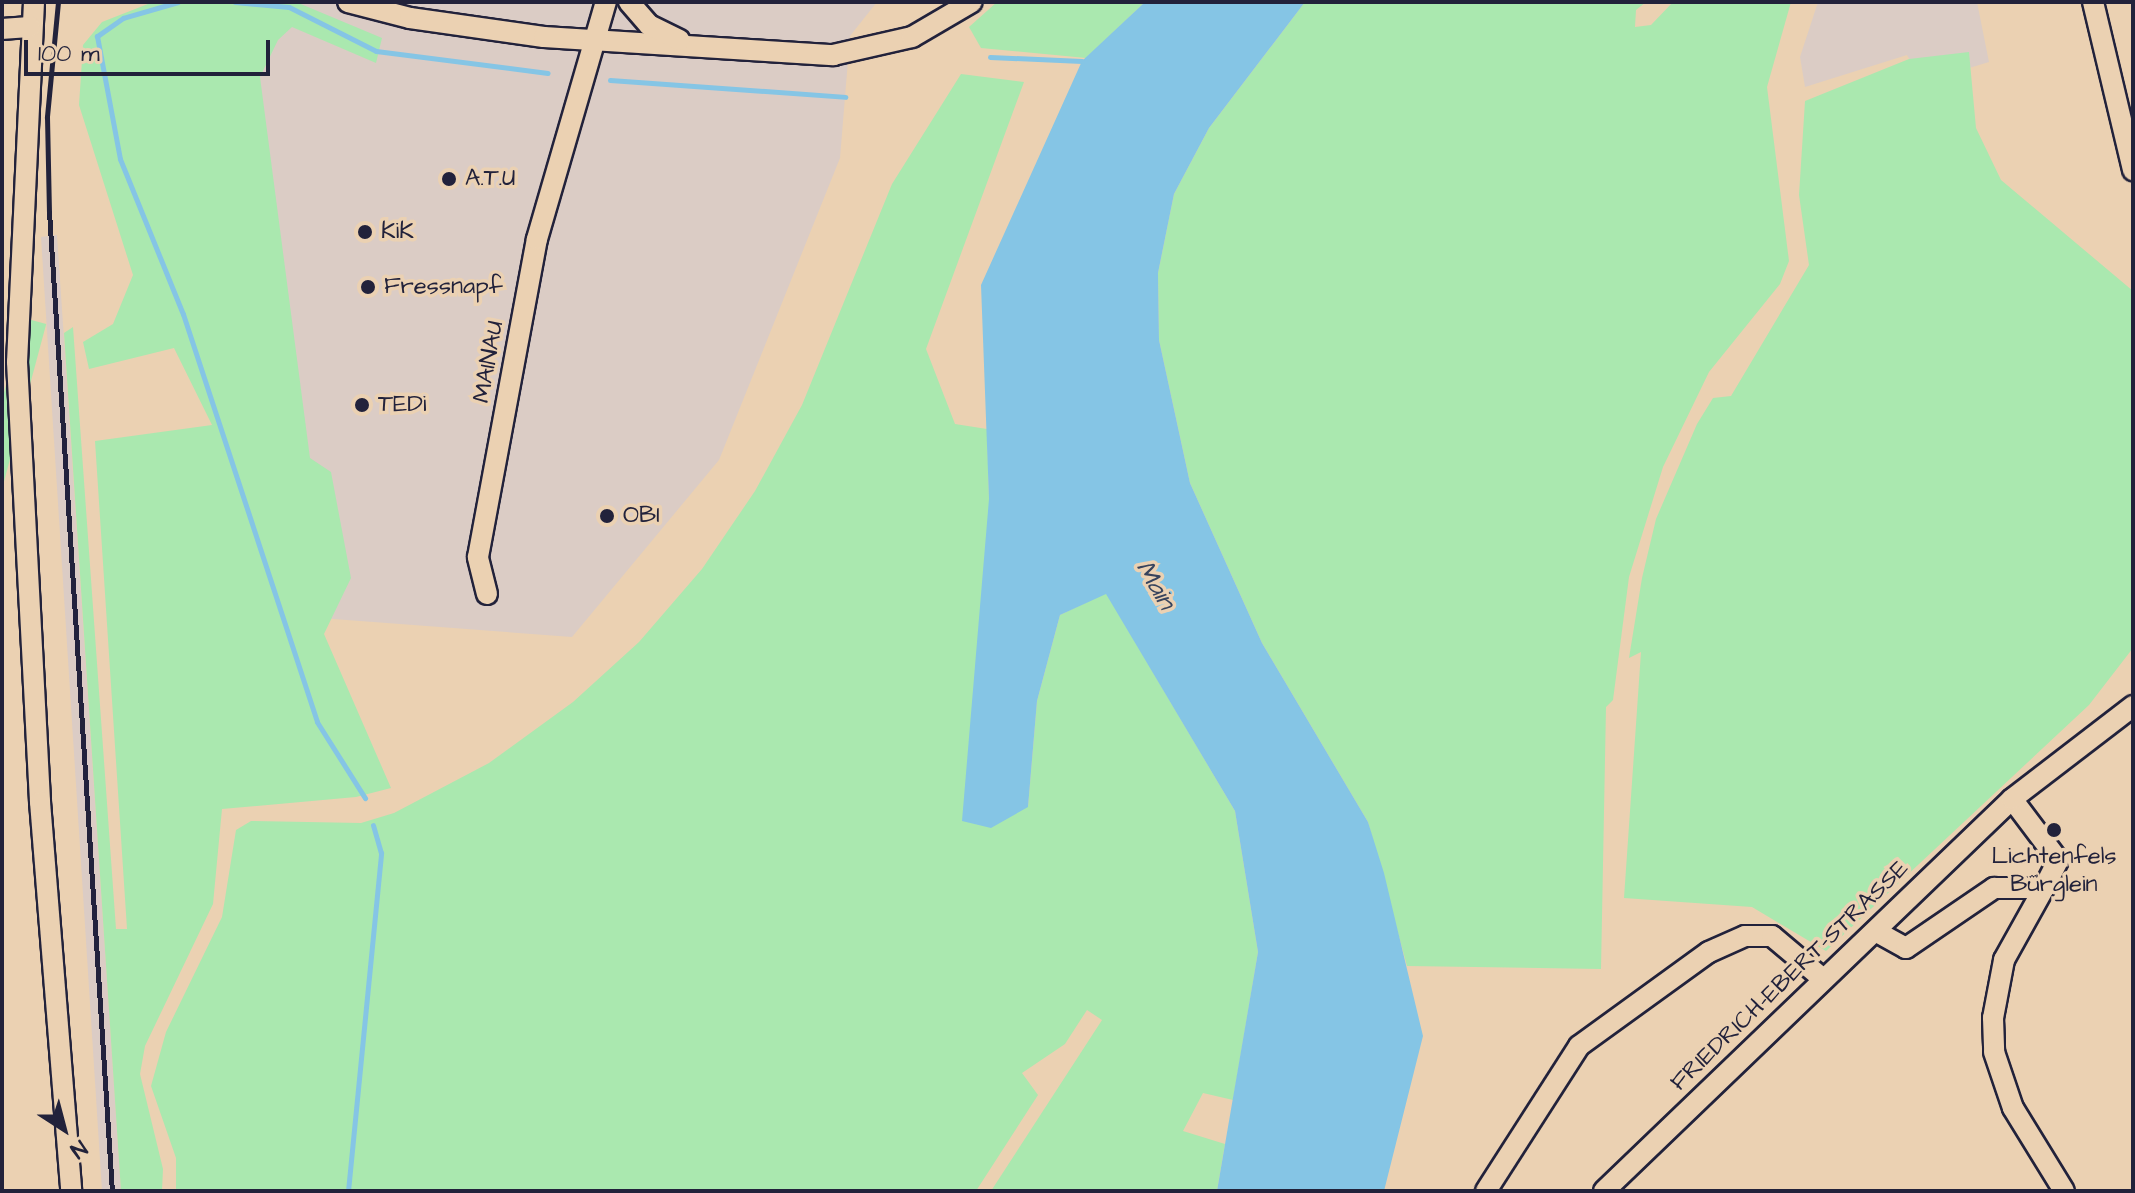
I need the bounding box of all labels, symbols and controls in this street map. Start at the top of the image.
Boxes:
scale bar [28,24,274,74]
text: 100 m [38,37,100,71]
place label: A.T.U [465,165,516,193]
marker: A.T.U [440,170,458,188]
place label: KiK [381,218,414,246]
marker: KiK [356,223,374,241]
place label: Fressnapf [384,273,503,301]
marker: Fressnapf [359,278,377,296]
street label: MAINAU [468,319,510,405]
place label: TEDi [378,391,426,419]
marker: TEDi [353,396,371,414]
place label: OBI [623,502,660,530]
marker: OBI [598,507,616,525]
water label: Main [1128,555,1182,615]
marker: Lichtenfels Bürglein [2045,821,2063,839]
place label: Lichtenfels Bürglein [1991,843,2117,899]
street label: FRIEDRICH-EBERT-STRASSE [1665,855,1915,1097]
north arrow [24,1089,104,1169]
text: N [64,1132,93,1165]

